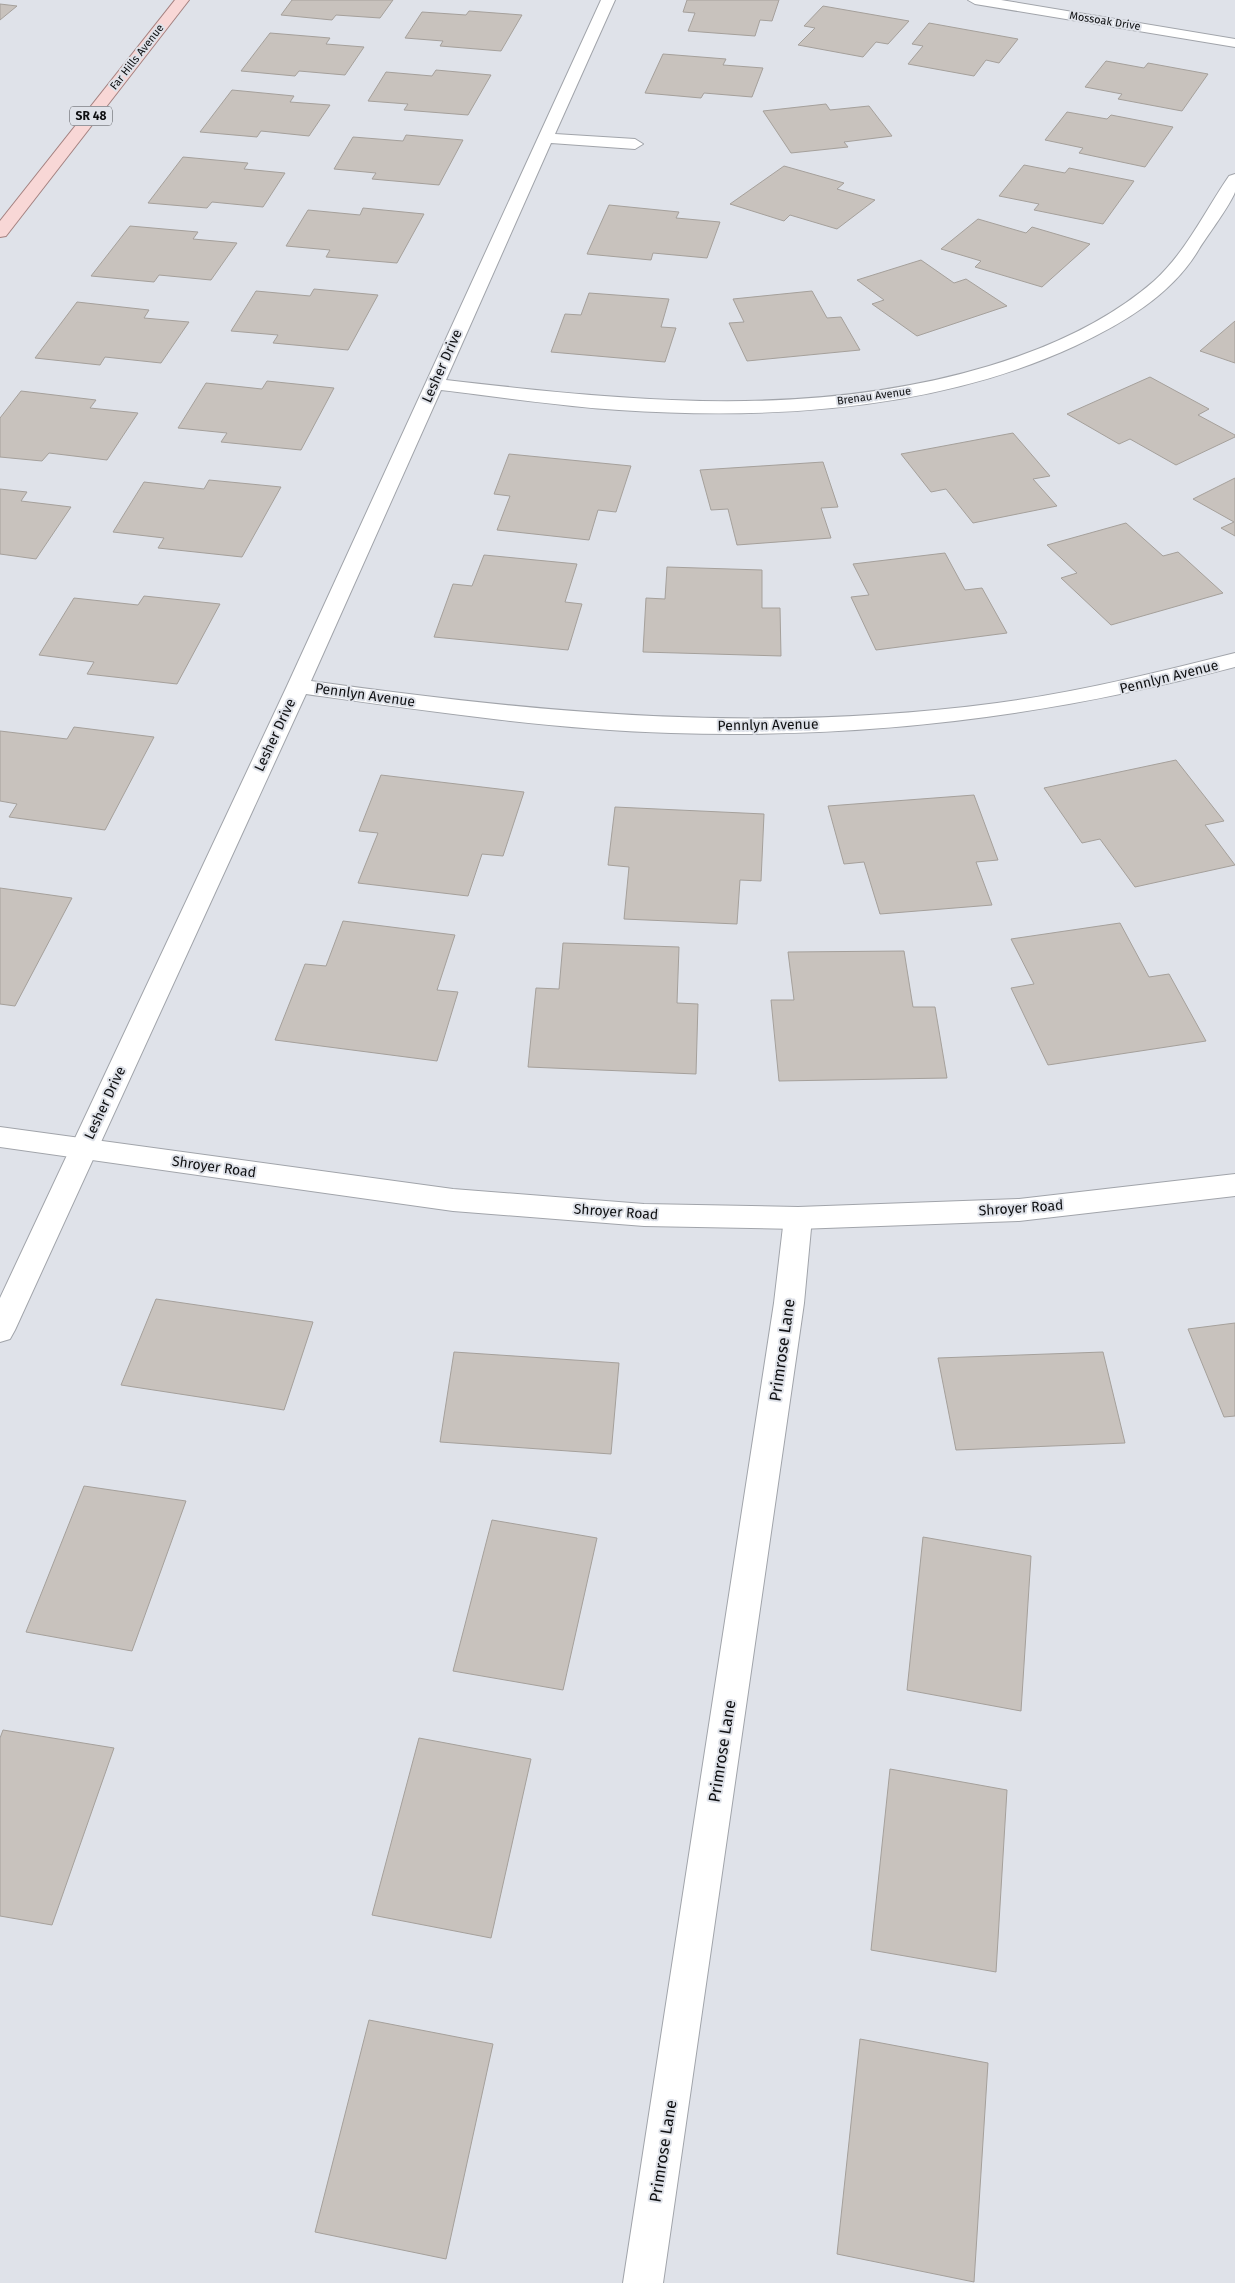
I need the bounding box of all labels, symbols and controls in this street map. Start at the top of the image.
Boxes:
street label: Mossoak Drive [1069,9,1141,33]
street label: Far Hills Avenue [107,22,167,92]
road number: SR 48 [70,106,112,125]
street label: Lesher Drive [418,327,466,405]
street label: Brenau Avenue [836,384,912,408]
street label: Pennlyn Avenue [1118,657,1220,697]
street label: Pennlyn Avenue [314,680,416,710]
street label: Lesher Drive [251,696,299,774]
street label: Pennlyn Avenue [717,716,819,734]
street label: Lesher Drive [81,1064,129,1142]
street label: Shroyer Road [171,1153,257,1181]
street label: Shroyer Road [978,1197,1064,1219]
street label: Shroyer Road [573,1201,659,1223]
street label: Primrose Lane [765,1297,799,1403]
street label: Primrose Lane [705,1698,739,1804]
street label: Primrose Lane [646,2098,680,2204]

